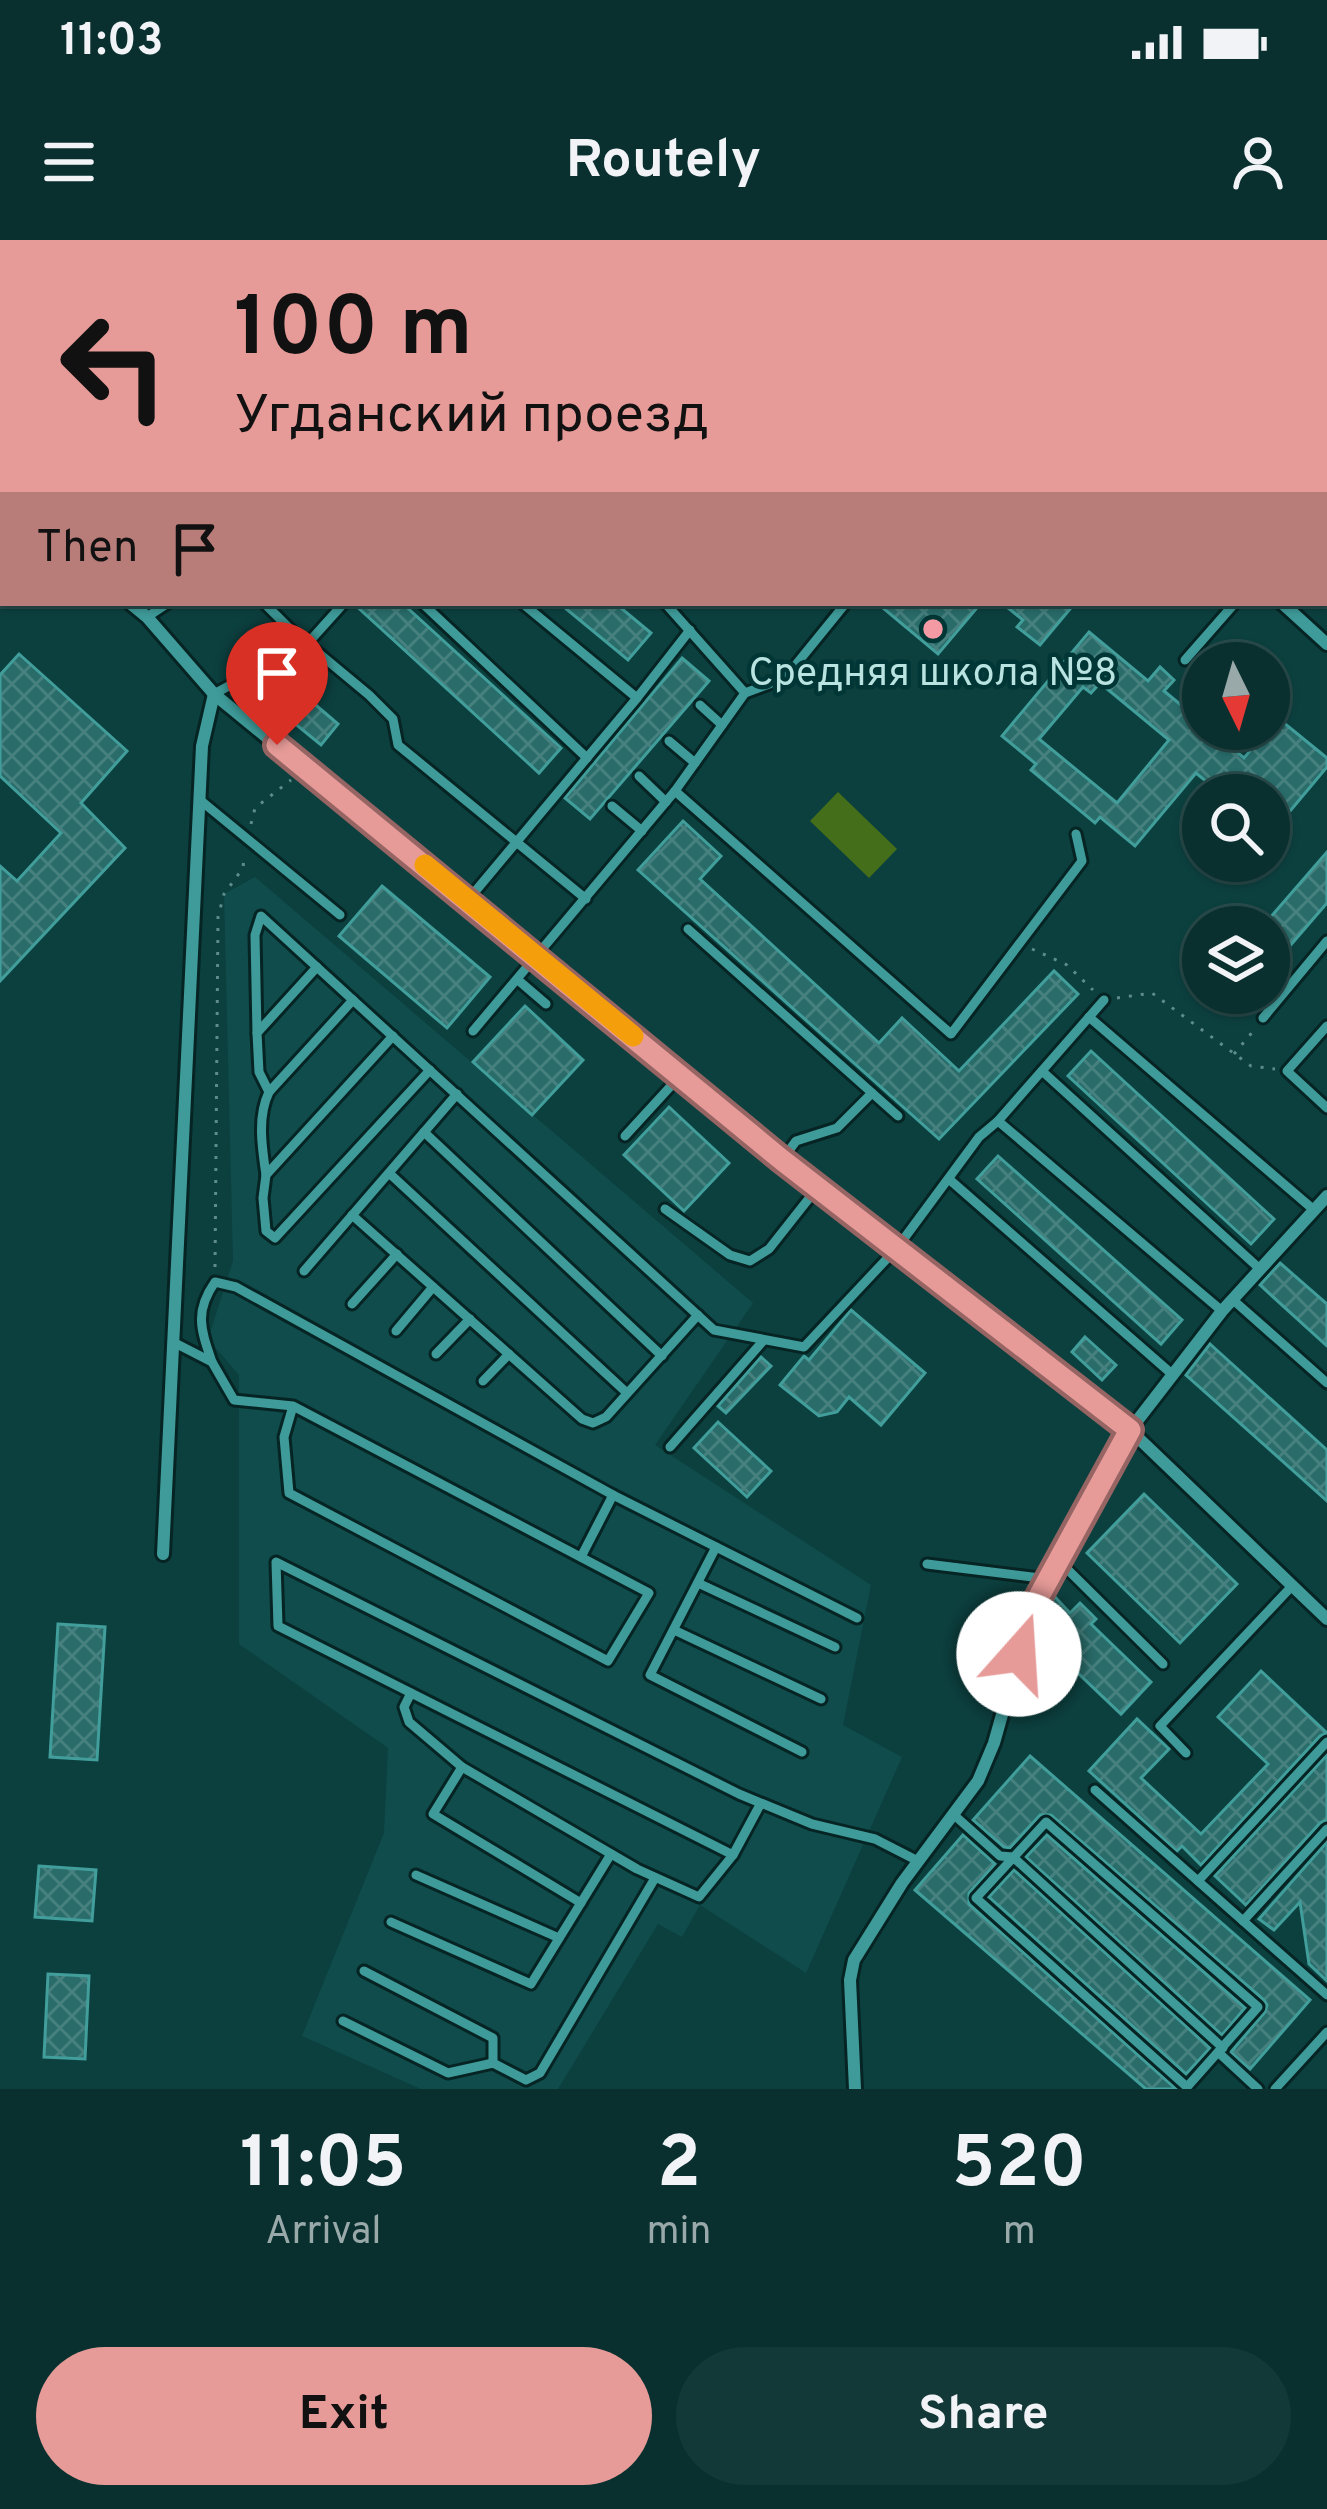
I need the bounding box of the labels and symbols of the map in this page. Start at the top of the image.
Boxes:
marker: Средняя школа №8 [920,616,946,642]
pin [226,622,328,745]
north arrow [1182,642,1290,750]
place label: Средняя школа №8 [749,651,1117,700]
position arrow [956,1591,1082,1717]

